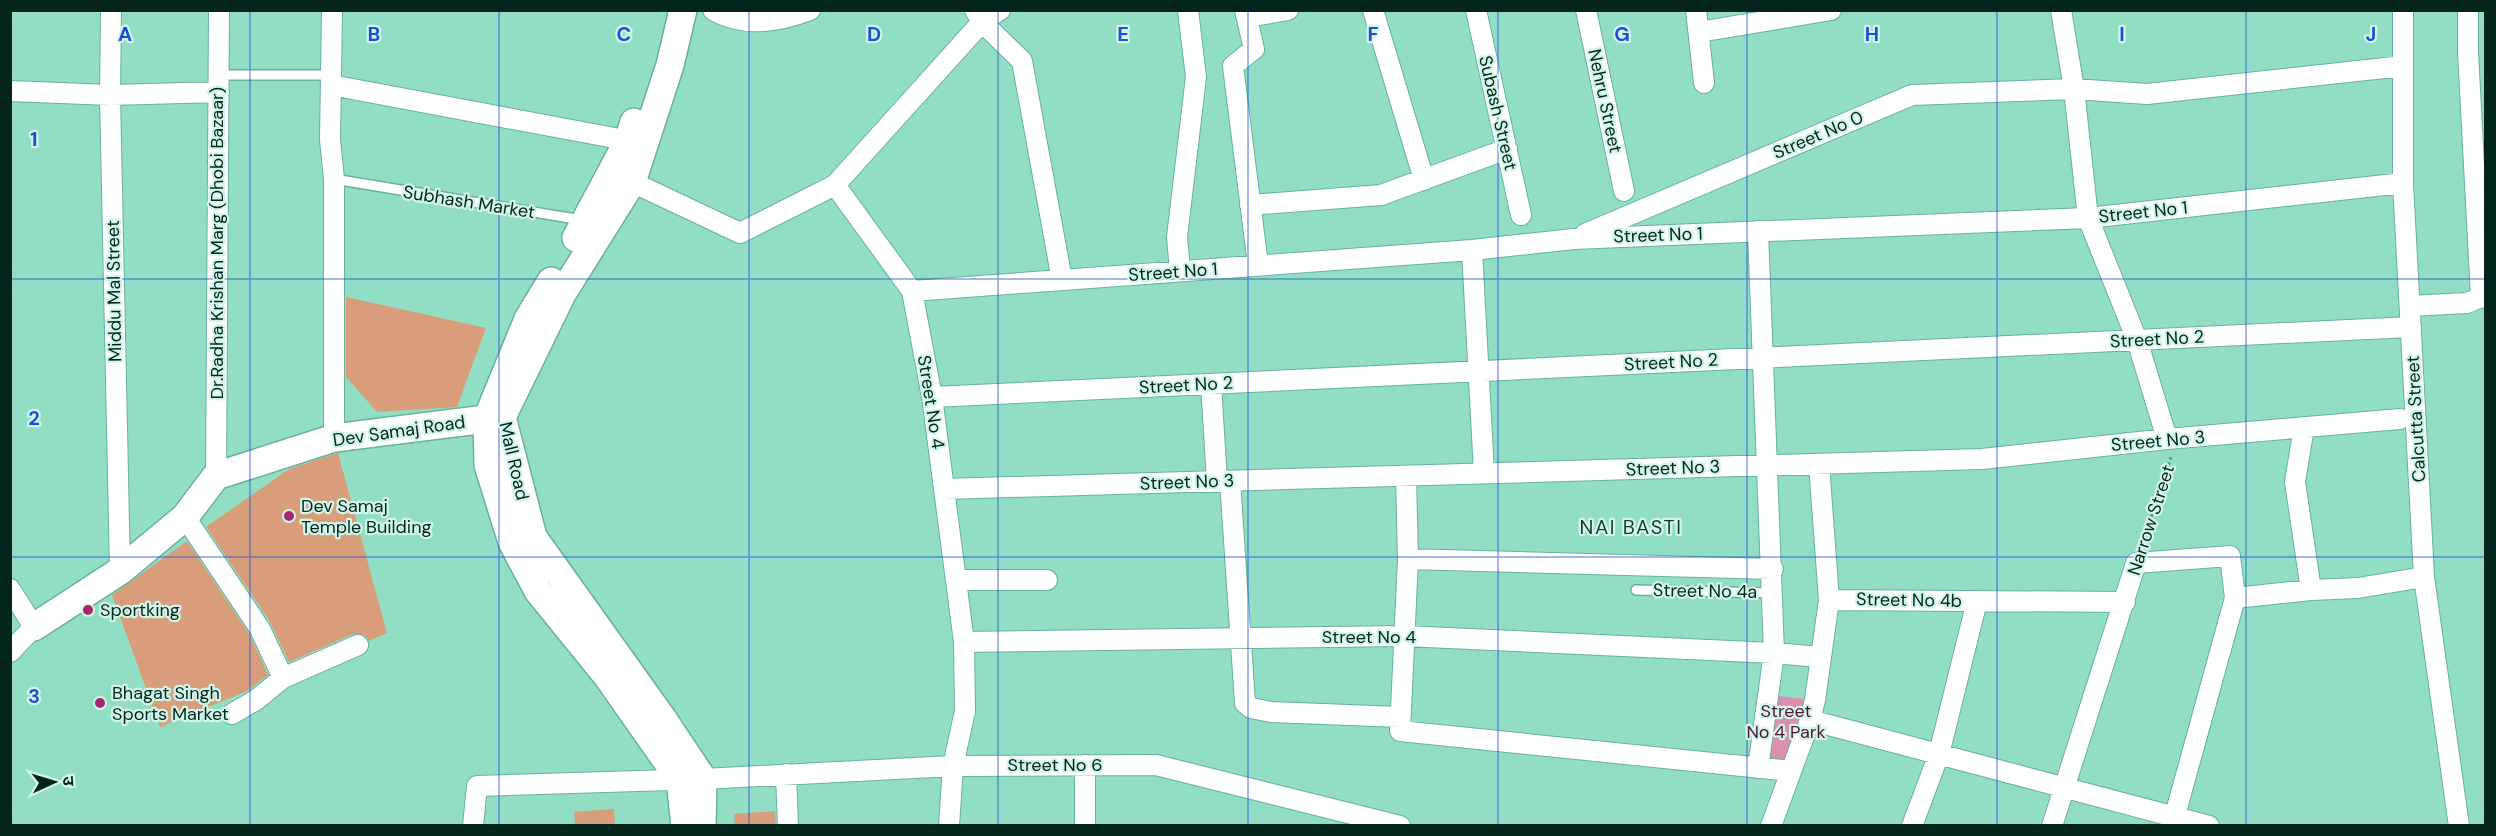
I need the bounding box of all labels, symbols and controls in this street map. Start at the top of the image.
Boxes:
text: A [118,21,132,47]
text: B [368,21,380,47]
text: C [617,21,631,47]
text: D [867,21,881,47]
text: E [1117,21,1129,47]
text: F [1367,21,1379,47]
text: G [1614,21,1630,47]
text: H [1865,21,1879,47]
text: I [2119,21,2125,47]
text: J [2366,21,2376,47]
street label: Nehru Street [1582,47,1628,155]
street label: Subash Street [1473,53,1523,173]
street label: Dr.Radha Krishan Marg (Dhobi Bazaar) [205,87,229,399]
street label: Street No 0 [1769,105,1867,165]
text: 1 [30,126,38,152]
street label: Subhash Market [401,180,537,224]
street label: Street No 1 [2097,195,2189,229]
street label: Middu Mal Street [101,220,127,362]
street label: Street No 1 [1613,221,1703,249]
street label: Street No 1 [1128,257,1218,287]
street label: Street No 2 [2109,325,2205,353]
street label: Street No 2 [1623,348,1719,376]
street label: Street No 4 [912,353,950,451]
street label: Calcutta Street [2401,355,2431,483]
street label: Street No 2 [1138,371,1234,399]
text: 2 [28,405,40,431]
street label: Dev Samaj Road [331,410,467,452]
street label: Mall Road [493,419,535,503]
street label: Street No 3 [2110,425,2206,457]
street label: Street No 3 [1625,454,1721,482]
street label: Narrow Street [2122,462,2180,578]
street label: Street No 3 [1139,468,1235,496]
place label: Dev Samaj Temple Building [301,494,432,539]
marker: Dev Samaj Temple Building [282,509,296,523]
district label: NAI BASTI [1580,514,1682,540]
street label: Street No 4a [1653,578,1757,604]
street label: Street No 4b [1856,587,1962,613]
place label: Sportking [100,598,180,622]
marker: Sportking [81,603,95,617]
street label: Street No 4 [1322,625,1416,649]
place label: Bhagat Singh Sports Market [112,681,229,726]
text: 3 [28,683,40,709]
marker: Bhagat Singh Sports Market [93,696,107,710]
park label: Street No 4 Park [1746,699,1826,744]
north arrow [24,752,84,812]
street label: Street No 6 [1007,753,1103,777]
text: उ [58,776,79,787]

